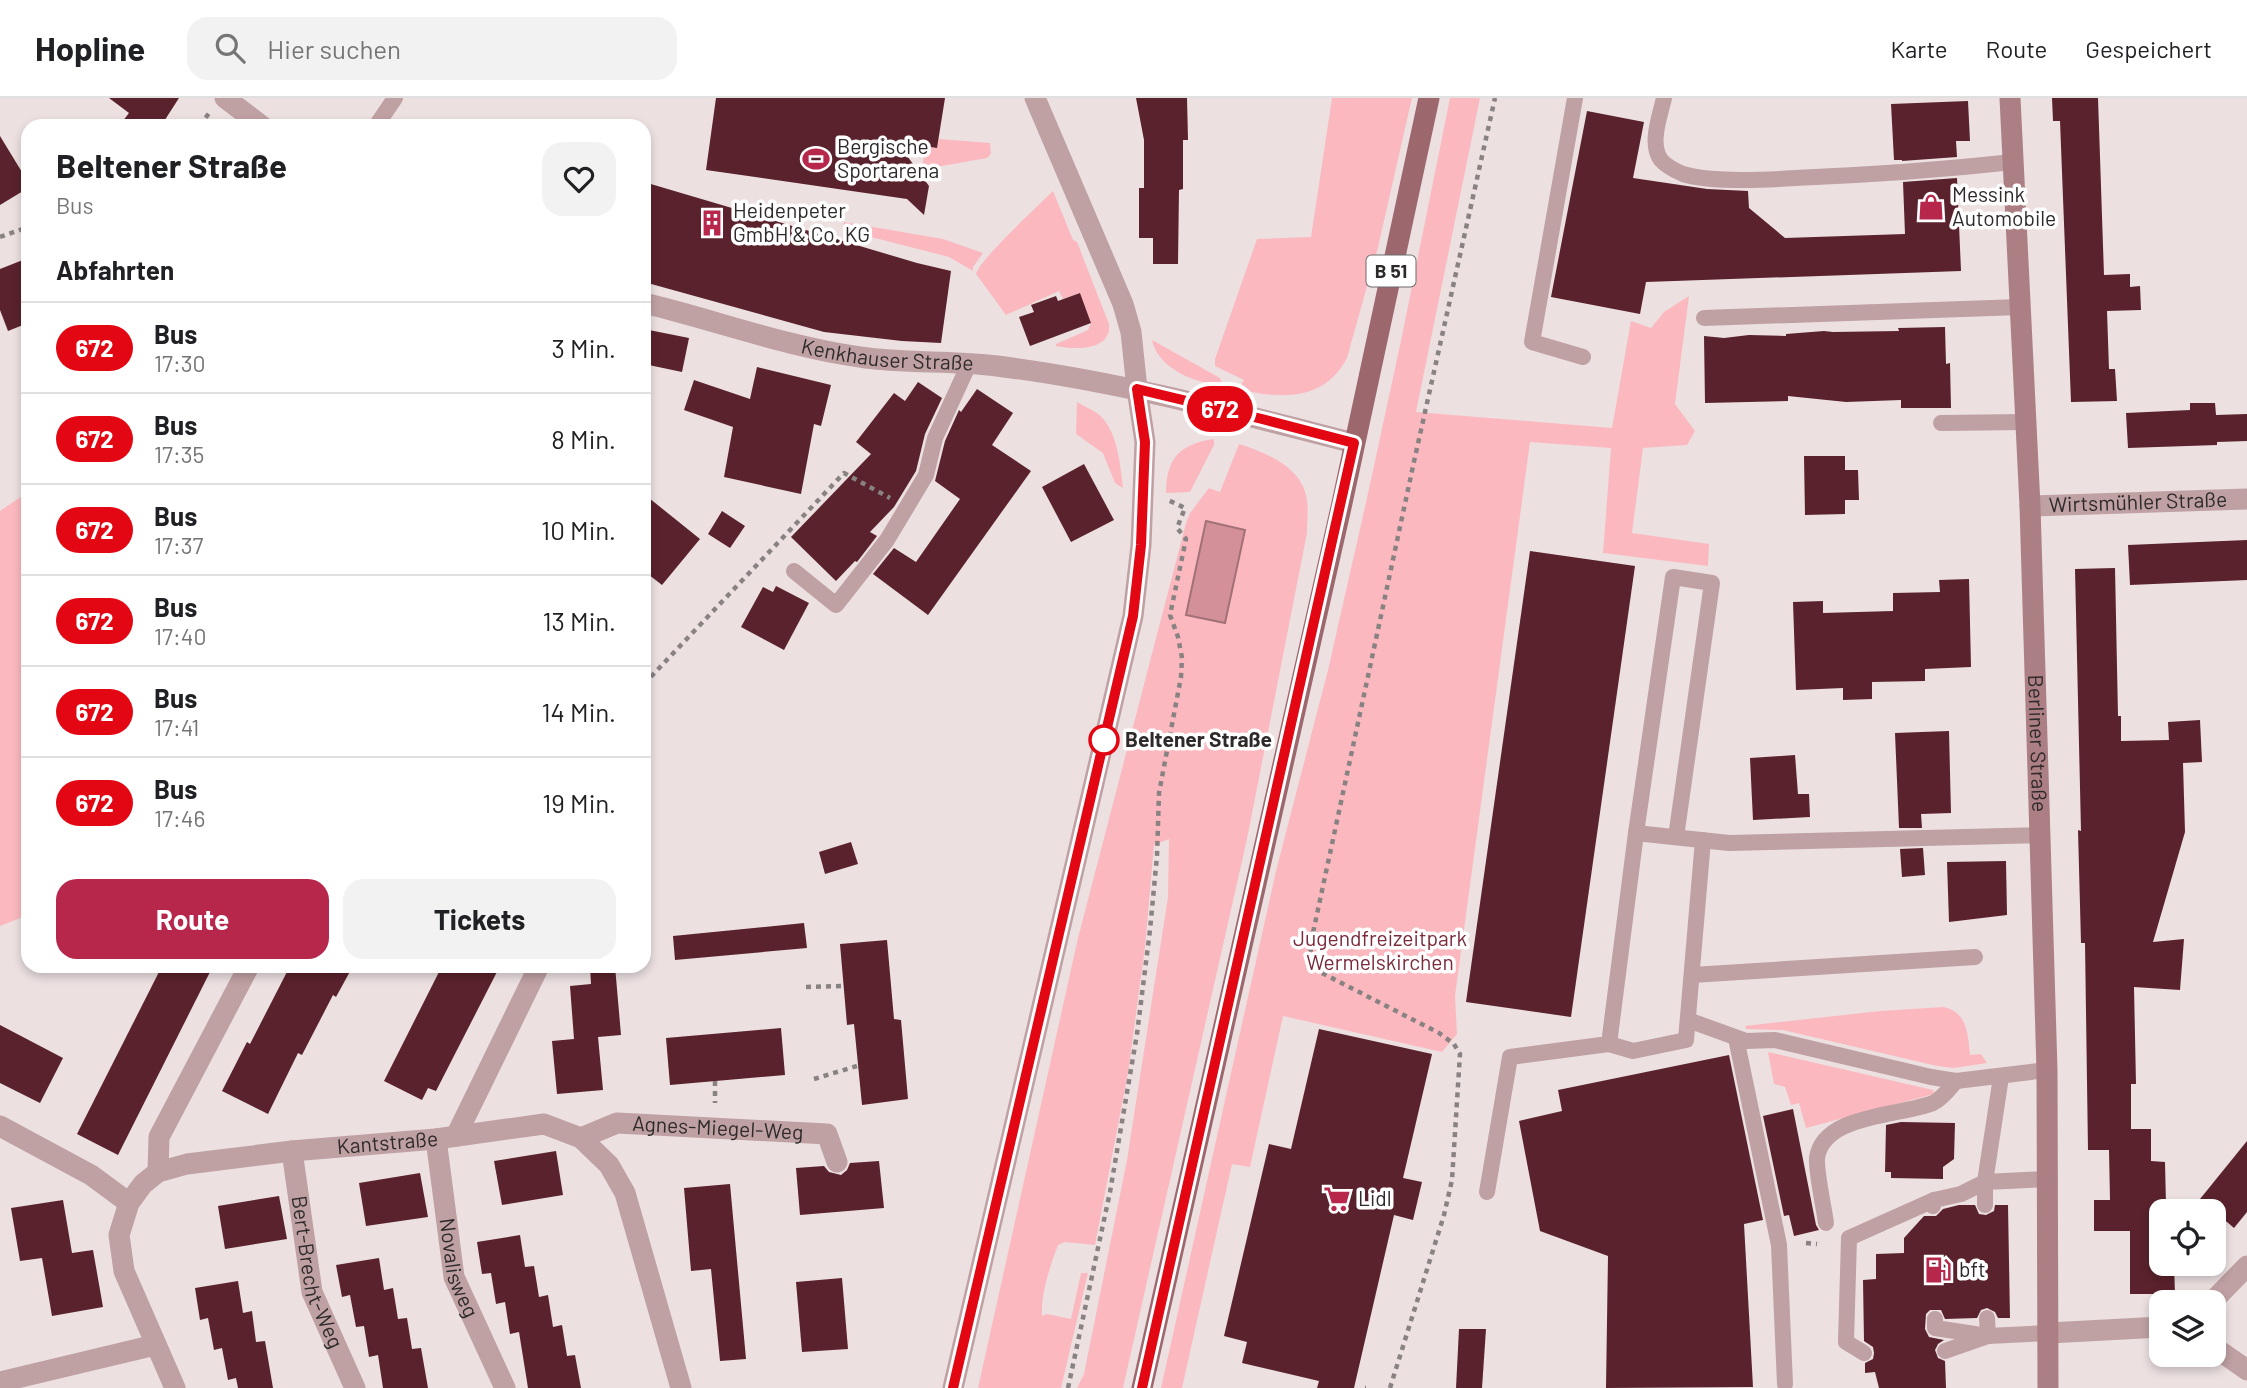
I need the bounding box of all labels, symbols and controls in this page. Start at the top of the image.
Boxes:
search box [187,17,677,80]
text: Hopline [35,28,145,68]
icon: search [211,29,249,67]
text: Hier suchen [267,33,401,64]
text: Karte [1890,34,1948,63]
text: Route [1986,34,2047,63]
text: Gespeichert [2085,34,2212,63]
place label: Bergische Sportarena [837,133,939,182]
button: heart [542,142,616,216]
sports icon: Bergische Sportarena [801,144,831,174]
text: Beltener Straße [56,145,287,185]
place label: Messink Automobile [1952,181,2056,230]
text: Bus [56,191,94,219]
shop icon: Messink Automobile [1916,192,1946,222]
place label: Heidenpeter GmbH & Co. KG [733,197,870,246]
building icon: Heidenpeter GmbH & Co. KG [697,208,727,238]
text: Abfahrten [56,254,174,285]
road number: B 51 [1366,256,1416,286]
text: Bus [154,318,197,349]
text: 3 Min. [551,332,616,363]
street label: Kenkhauser Straße [799,332,974,375]
text: 672 [75,333,114,362]
text: 17:30 [154,349,206,377]
line badge: 672 [1180,386,1260,432]
text: 672 [1201,394,1239,423]
text: Bus [154,409,197,440]
text: 8 Min. [551,423,616,454]
text: 672 [75,424,114,453]
text: 17:35 [154,440,204,468]
street label: Wirtsmühler Straße [2048,486,2228,516]
text: Bus [154,500,197,531]
text: 10 Min. [541,514,616,545]
text: 672 [75,515,114,544]
text: 17:37 [154,531,203,559]
text: Bus [154,591,197,622]
text: 13 Min. [542,605,616,636]
text: 672 [75,606,114,635]
text: 17:40 [154,622,206,650]
street label: Berliner Straße [2024,674,2053,813]
text: Bus [154,682,197,713]
text: 14 Min. [541,696,616,727]
text: 672 [75,697,114,726]
text: 17:41 [154,713,199,741]
marker: Beltener Straße [1089,725,1119,755]
place label: Beltener Straße [1125,726,1272,751]
text: Bus [154,773,197,804]
text: 19 Min. [542,787,616,818]
text: 672 [75,788,114,817]
text: 17:46 [154,804,205,832]
button: Route [56,879,329,959]
button: Tickets [343,879,616,959]
park label: Jugendfreizeitpark Wermelskirchen [1293,925,1467,974]
street label: Agnes-Miegel-Weg [632,1110,804,1144]
street label: Kantstraße [336,1125,439,1158]
supermarket icon: Lidl [1322,1184,1352,1214]
place label: Lidl [1358,1185,1392,1210]
street label: Bert-Brecht-Weg [287,1194,349,1352]
map controls [2149,1199,2226,1367]
button: locate [2149,1199,2226,1276]
street label: Novalisweg [435,1216,485,1321]
fuel station icon: bft [1923,1255,1953,1285]
place label: bft [1959,1256,1986,1281]
button: layers [2149,1290,2226,1367]

